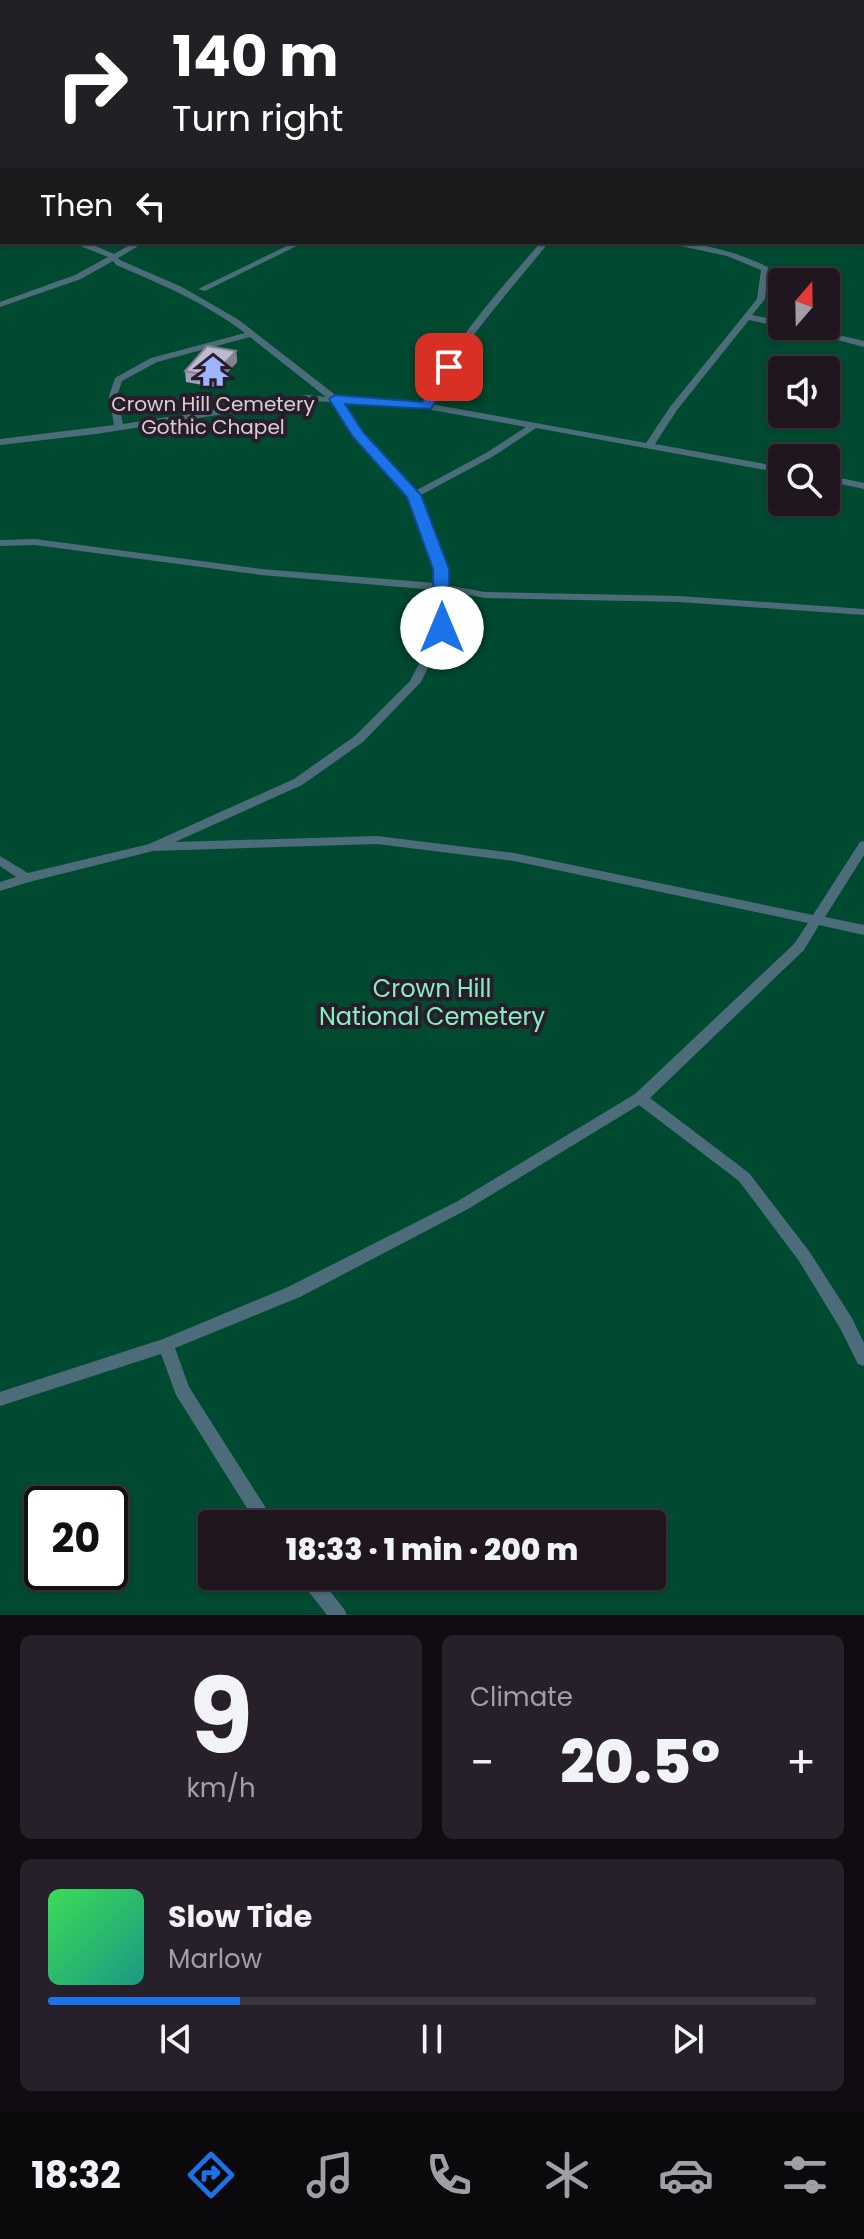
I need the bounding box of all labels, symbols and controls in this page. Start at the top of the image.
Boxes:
text: 140 m [172,17,339,96]
icon: right [40,32,144,136]
text: Turn right [172,93,343,144]
text: Then [40,184,113,227]
icon: left [129,184,173,228]
north arrow [768,268,840,340]
map controls [768,268,840,516]
pin [415,333,483,401]
icon: arrive [427,345,471,389]
temple icon: Crown Hill Cemetery Gothic Chapel [196,354,230,388]
button: sound [768,356,840,428]
place label: Crown Hill Cemetery Gothic Chapel [111,390,315,441]
button: search [768,444,840,516]
position arrow [400,586,484,670]
park label: Crown Hill National Cemetery [319,972,546,1033]
speed limit sign: 20 [24,1486,128,1590]
text: 18:33 · 1 min · 200 m [286,1528,578,1571]
text: 9 [189,1644,253,1789]
text: Climate [470,1679,573,1715]
text: 20.5° [560,1720,720,1804]
text: − [470,1732,494,1793]
text: + [786,1732,816,1793]
text: km/h [186,1770,256,1806]
text: Slow Tide [168,1895,312,1938]
text: Marlow [168,1941,262,1977]
icon: previous [154,2017,198,2061]
icon: pause [410,2017,454,2061]
icon: next [666,2017,710,2061]
icon: directions [183,2147,239,2203]
icon: music [302,2147,358,2203]
icon: phone [421,2147,477,2203]
icon: climate [539,2147,595,2203]
icon: car [658,2147,714,2203]
icon: filters [777,2147,833,2203]
text: 18:32 [31,2150,121,2201]

